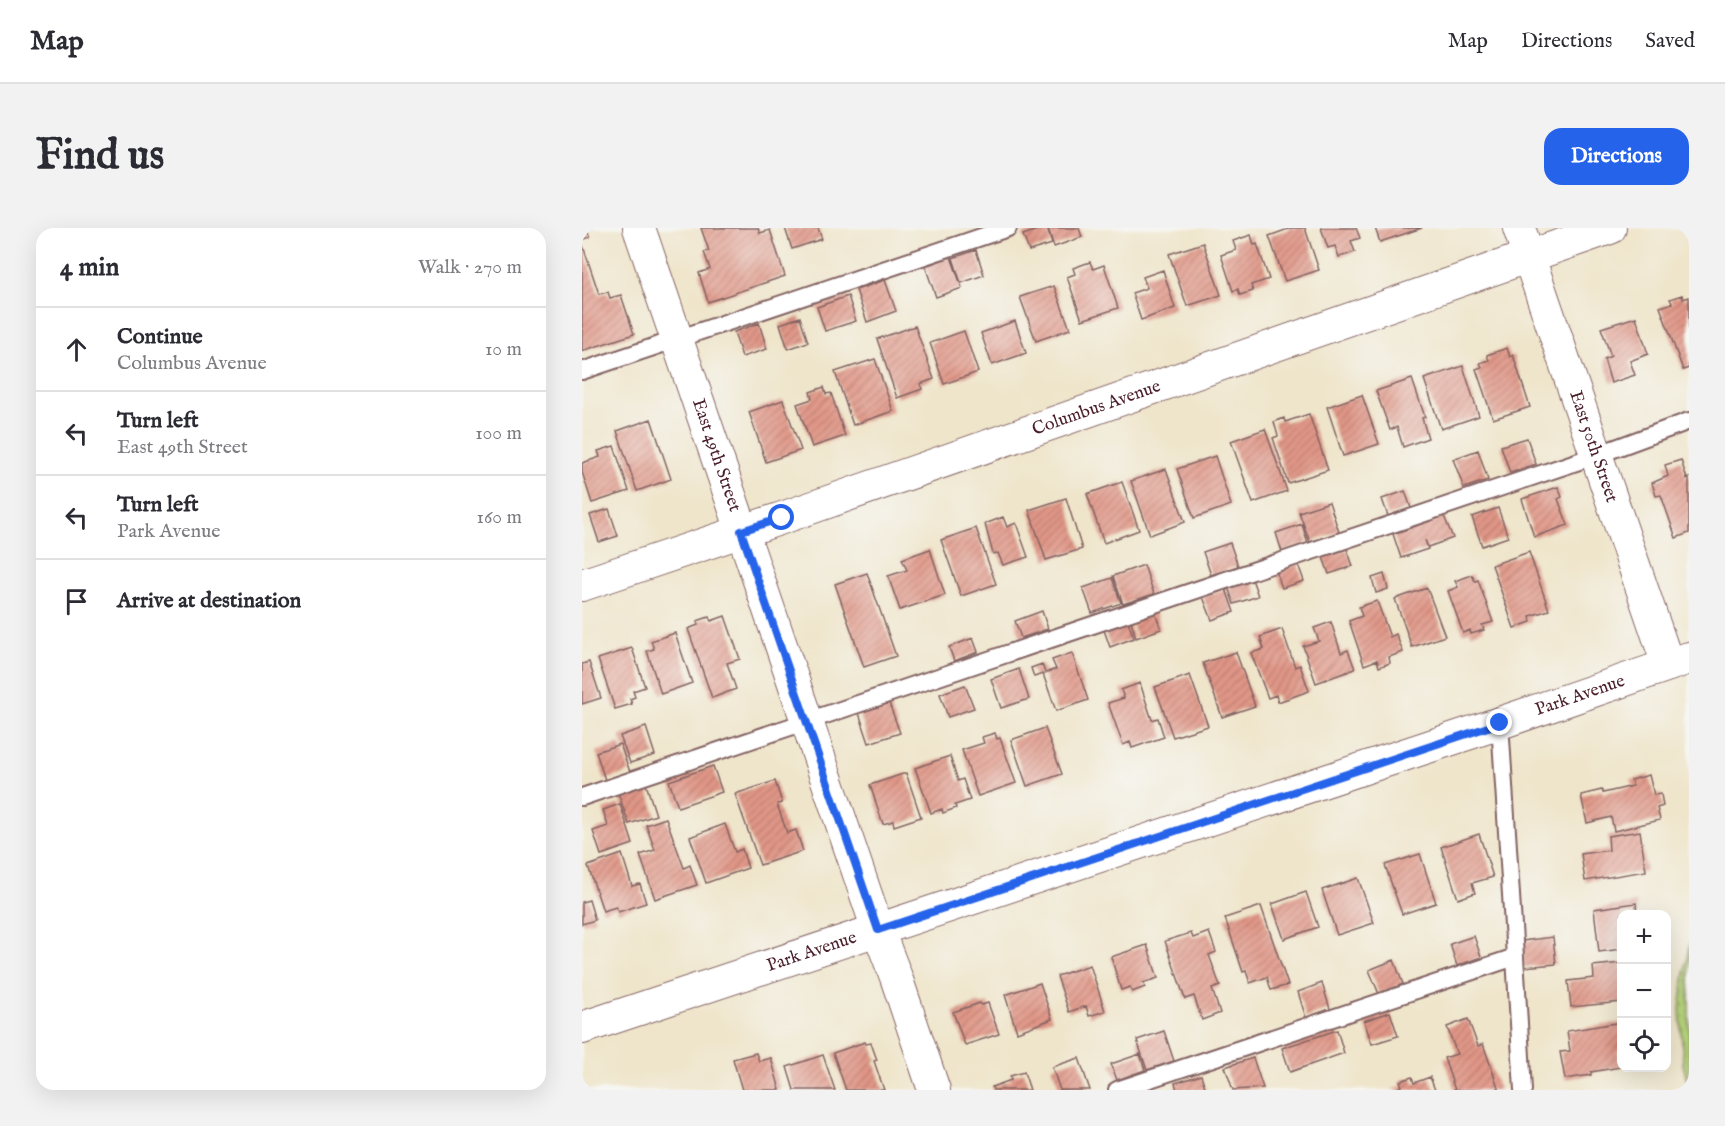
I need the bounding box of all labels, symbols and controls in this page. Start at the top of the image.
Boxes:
text: Map [30,24,84,59]
text: Map [1448,28,1488,55]
text: Directions [1521,28,1612,55]
text: Saved [1645,28,1695,55]
button: Directions [1544,128,1689,185]
text: Find us [36,130,164,183]
text: 4 min [60,251,119,284]
text: Walk · 270 m [418,255,522,280]
text: Continue [117,323,203,351]
icon: ahead [60,333,93,366]
text: 10 m [485,337,522,362]
text: Columbus Avenue [117,351,267,376]
street label: Columbus Avenue [1029,375,1164,441]
street label: East 50th Street [1564,388,1623,505]
street label: East 49th Street [686,396,746,515]
text: Turn left [117,407,199,435]
icon: left [60,417,93,450]
text: 100 m [475,421,522,446]
text: East 49th Street [117,435,248,460]
text: Turn left [117,491,199,519]
icon: left [60,501,93,534]
route start [768,504,794,530]
text: 160 m [476,505,522,530]
text: Park Avenue [117,519,221,544]
icon: arrive [60,585,93,618]
text: Arrive at destination [117,587,301,615]
street label: Park Avenue [1532,669,1628,722]
route end [1486,709,1512,735]
map controls [1617,910,1671,1072]
button: + [1617,910,1671,964]
street label: Park Avenue [764,926,860,977]
button: − [1617,964,1671,1018]
button: locate [1617,1018,1671,1072]

